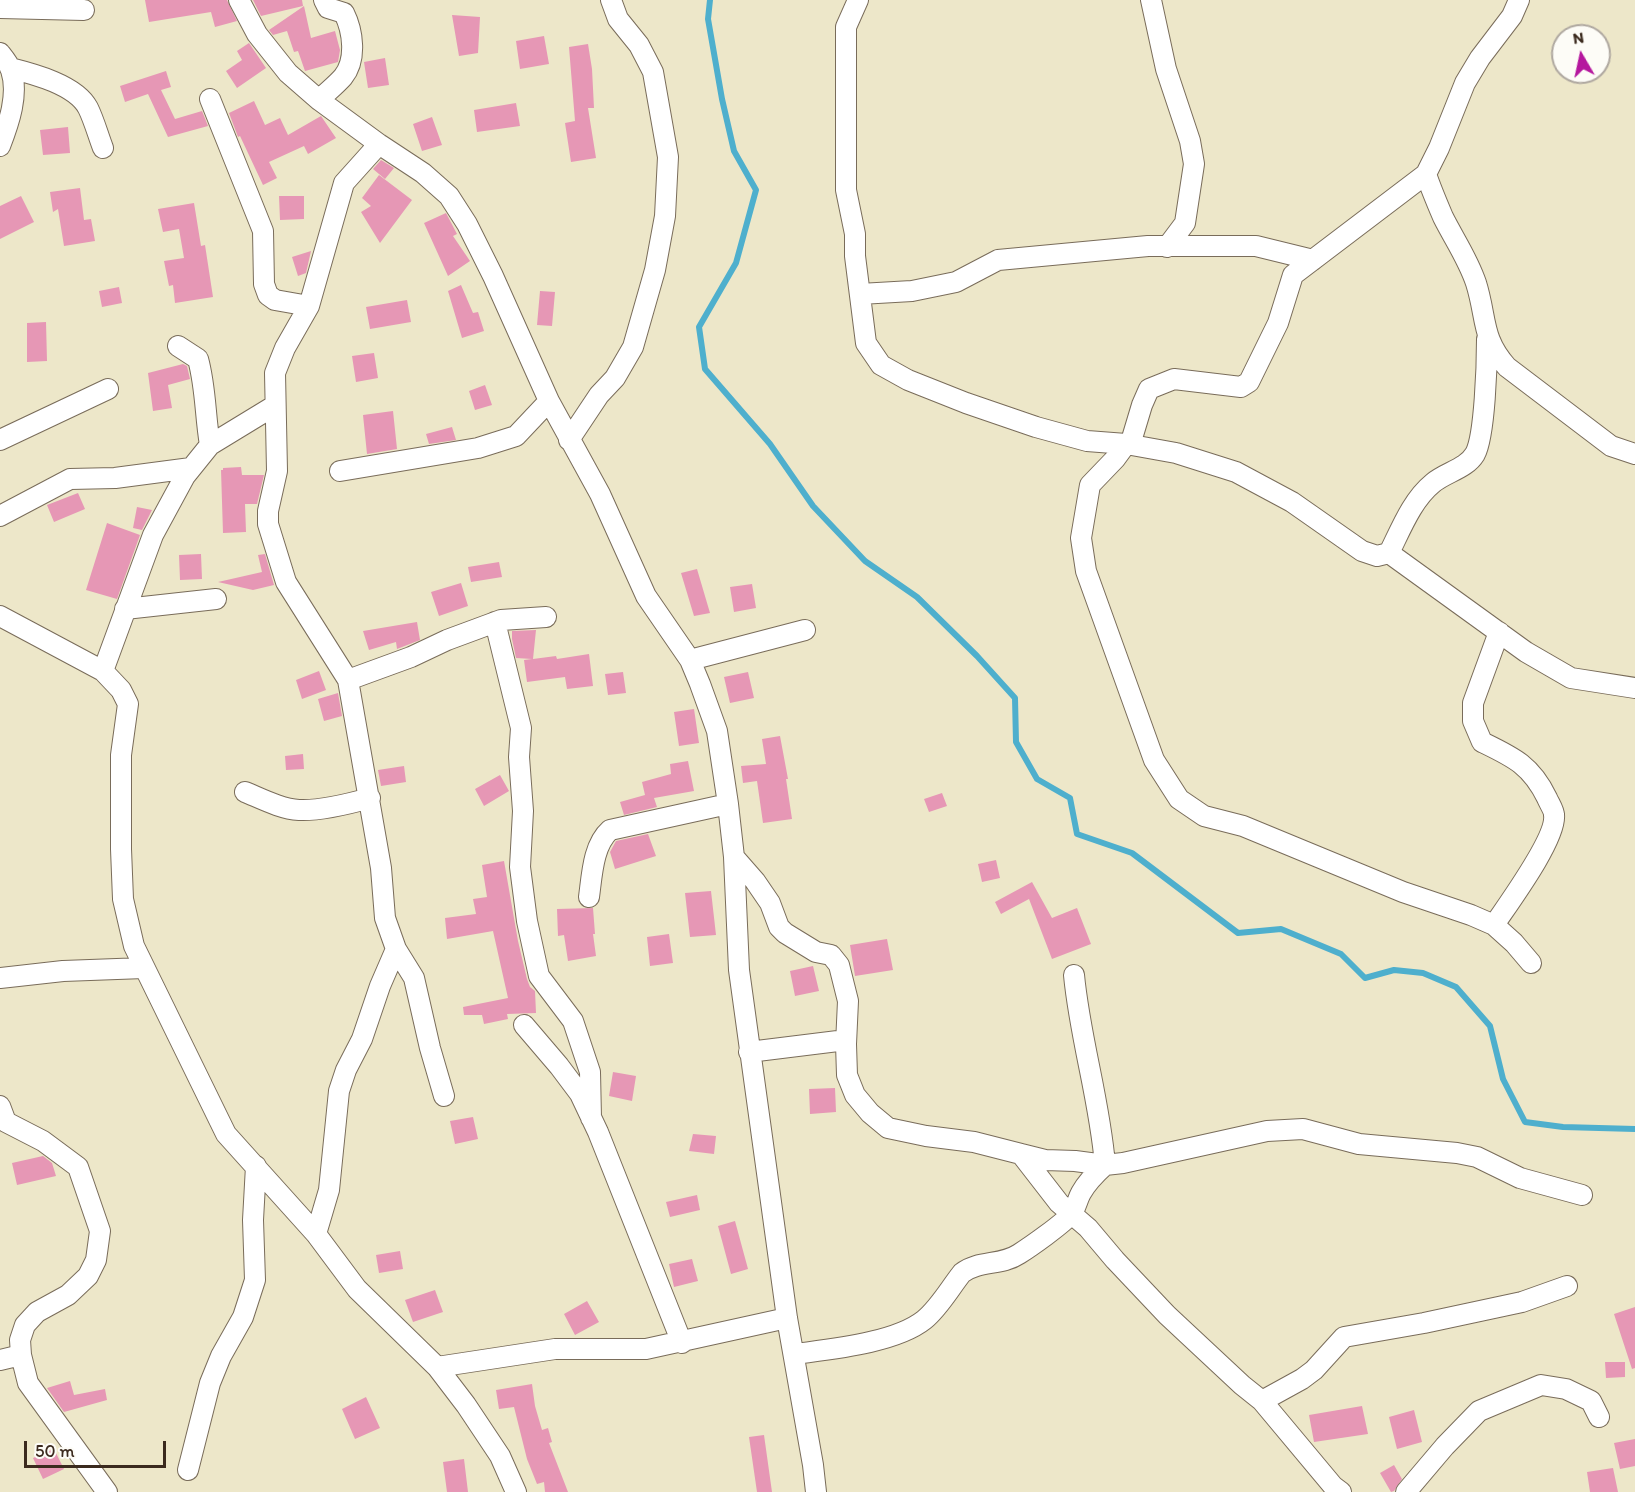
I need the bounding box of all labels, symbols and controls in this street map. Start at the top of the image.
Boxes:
north arrow [1551,24,1611,84]
text: N [1572,27,1585,48]
scale bar [27,1429,170,1467]
text: 50 m [35,1440,75,1462]

